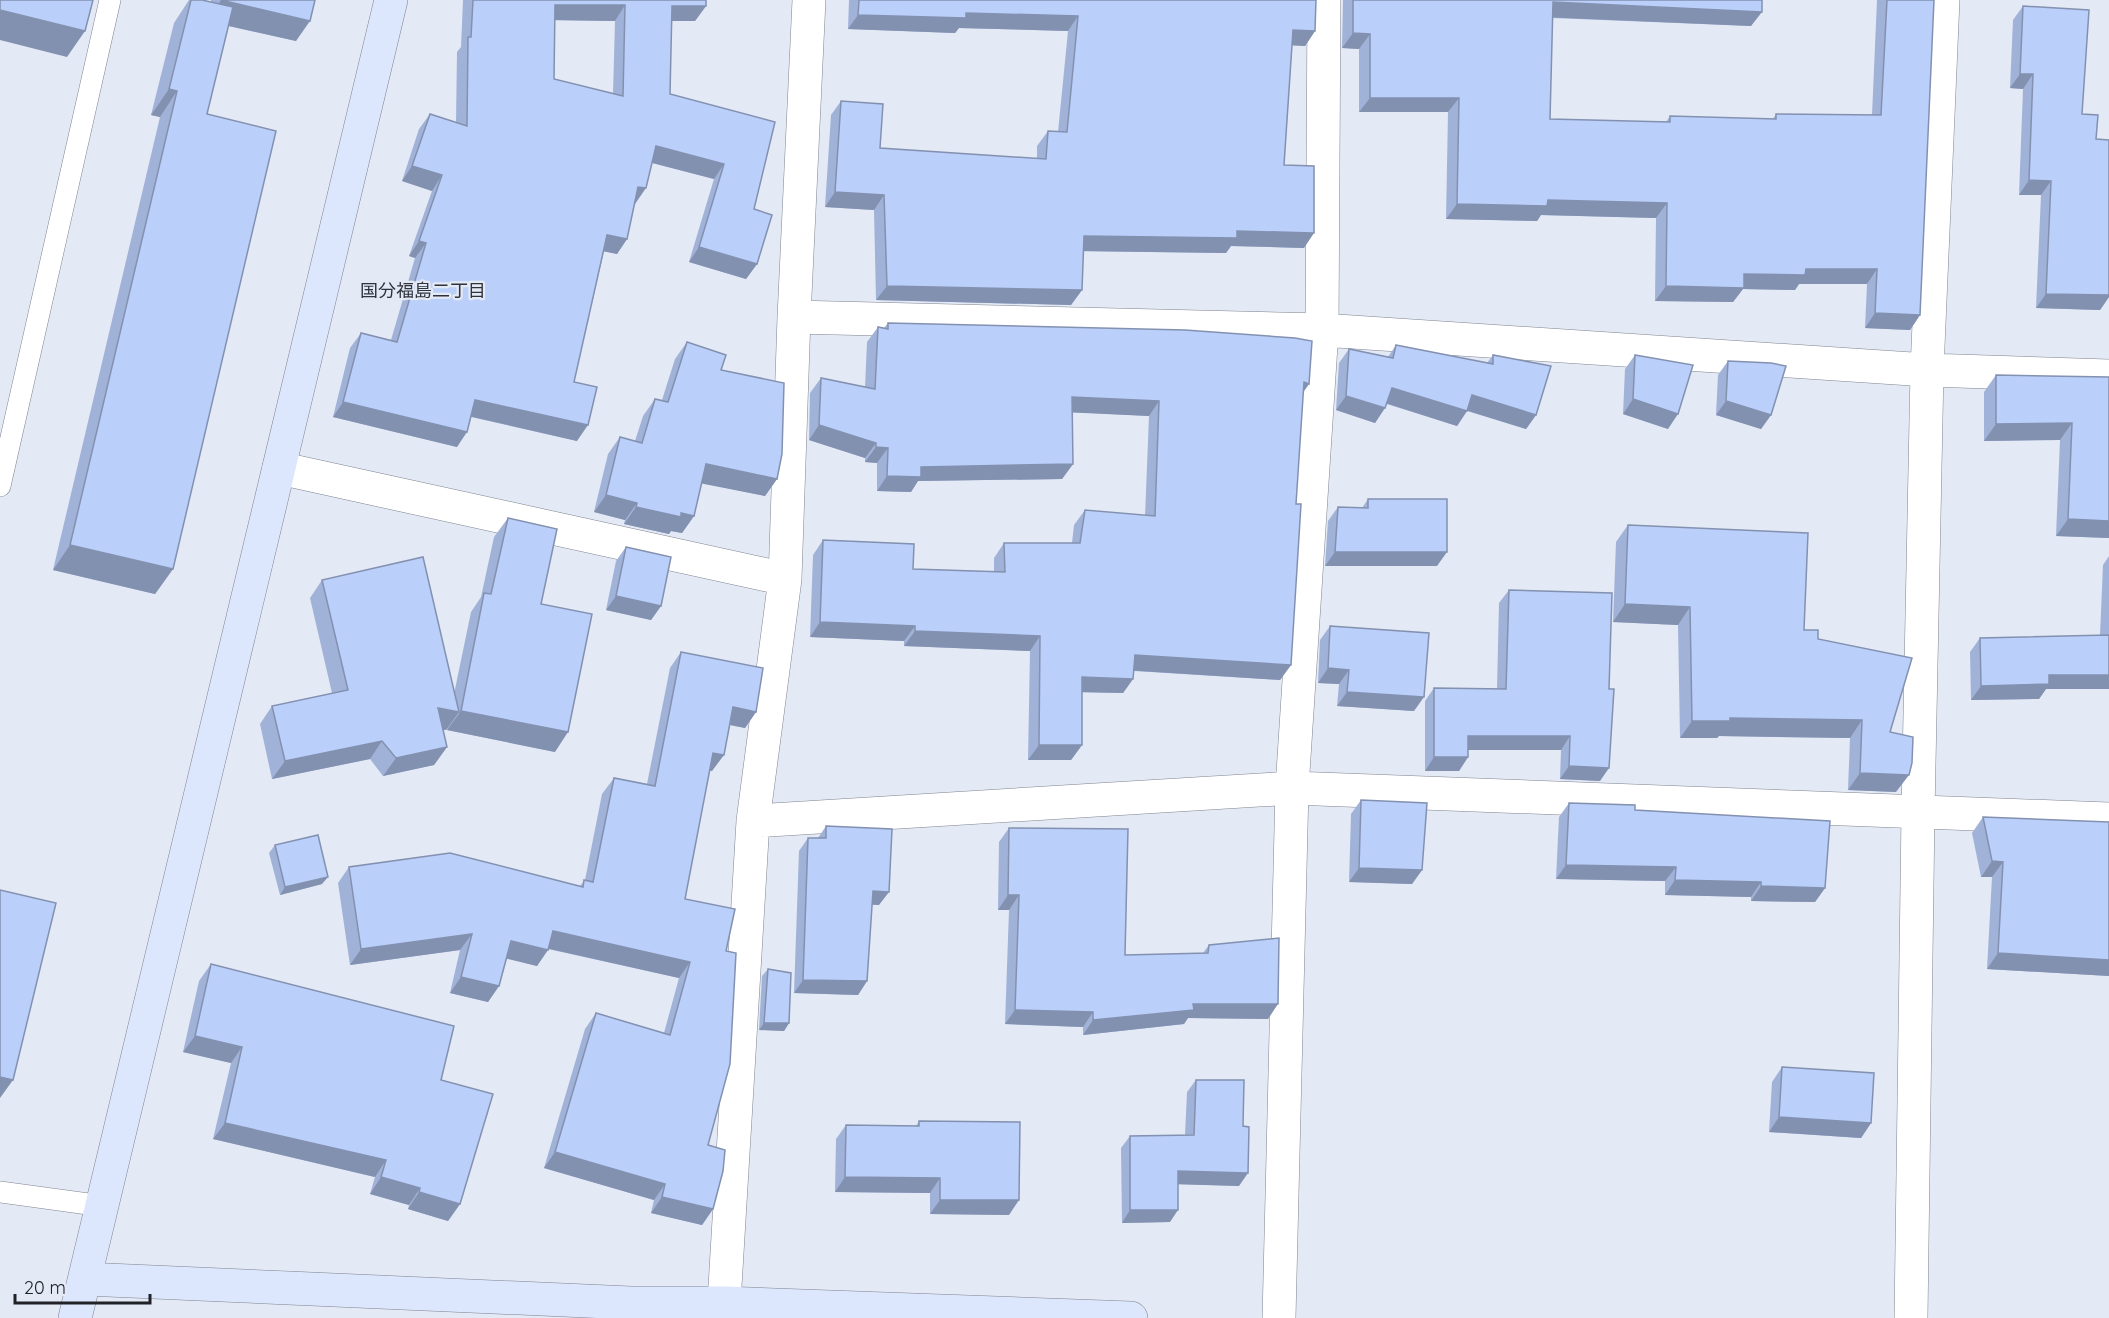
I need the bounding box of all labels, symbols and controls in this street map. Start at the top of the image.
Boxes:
district label: 国分福島二丁目 [360,279,486,302]
scale bar [15,1267,150,1305]
text: 20 m [24,1276,66,1299]

